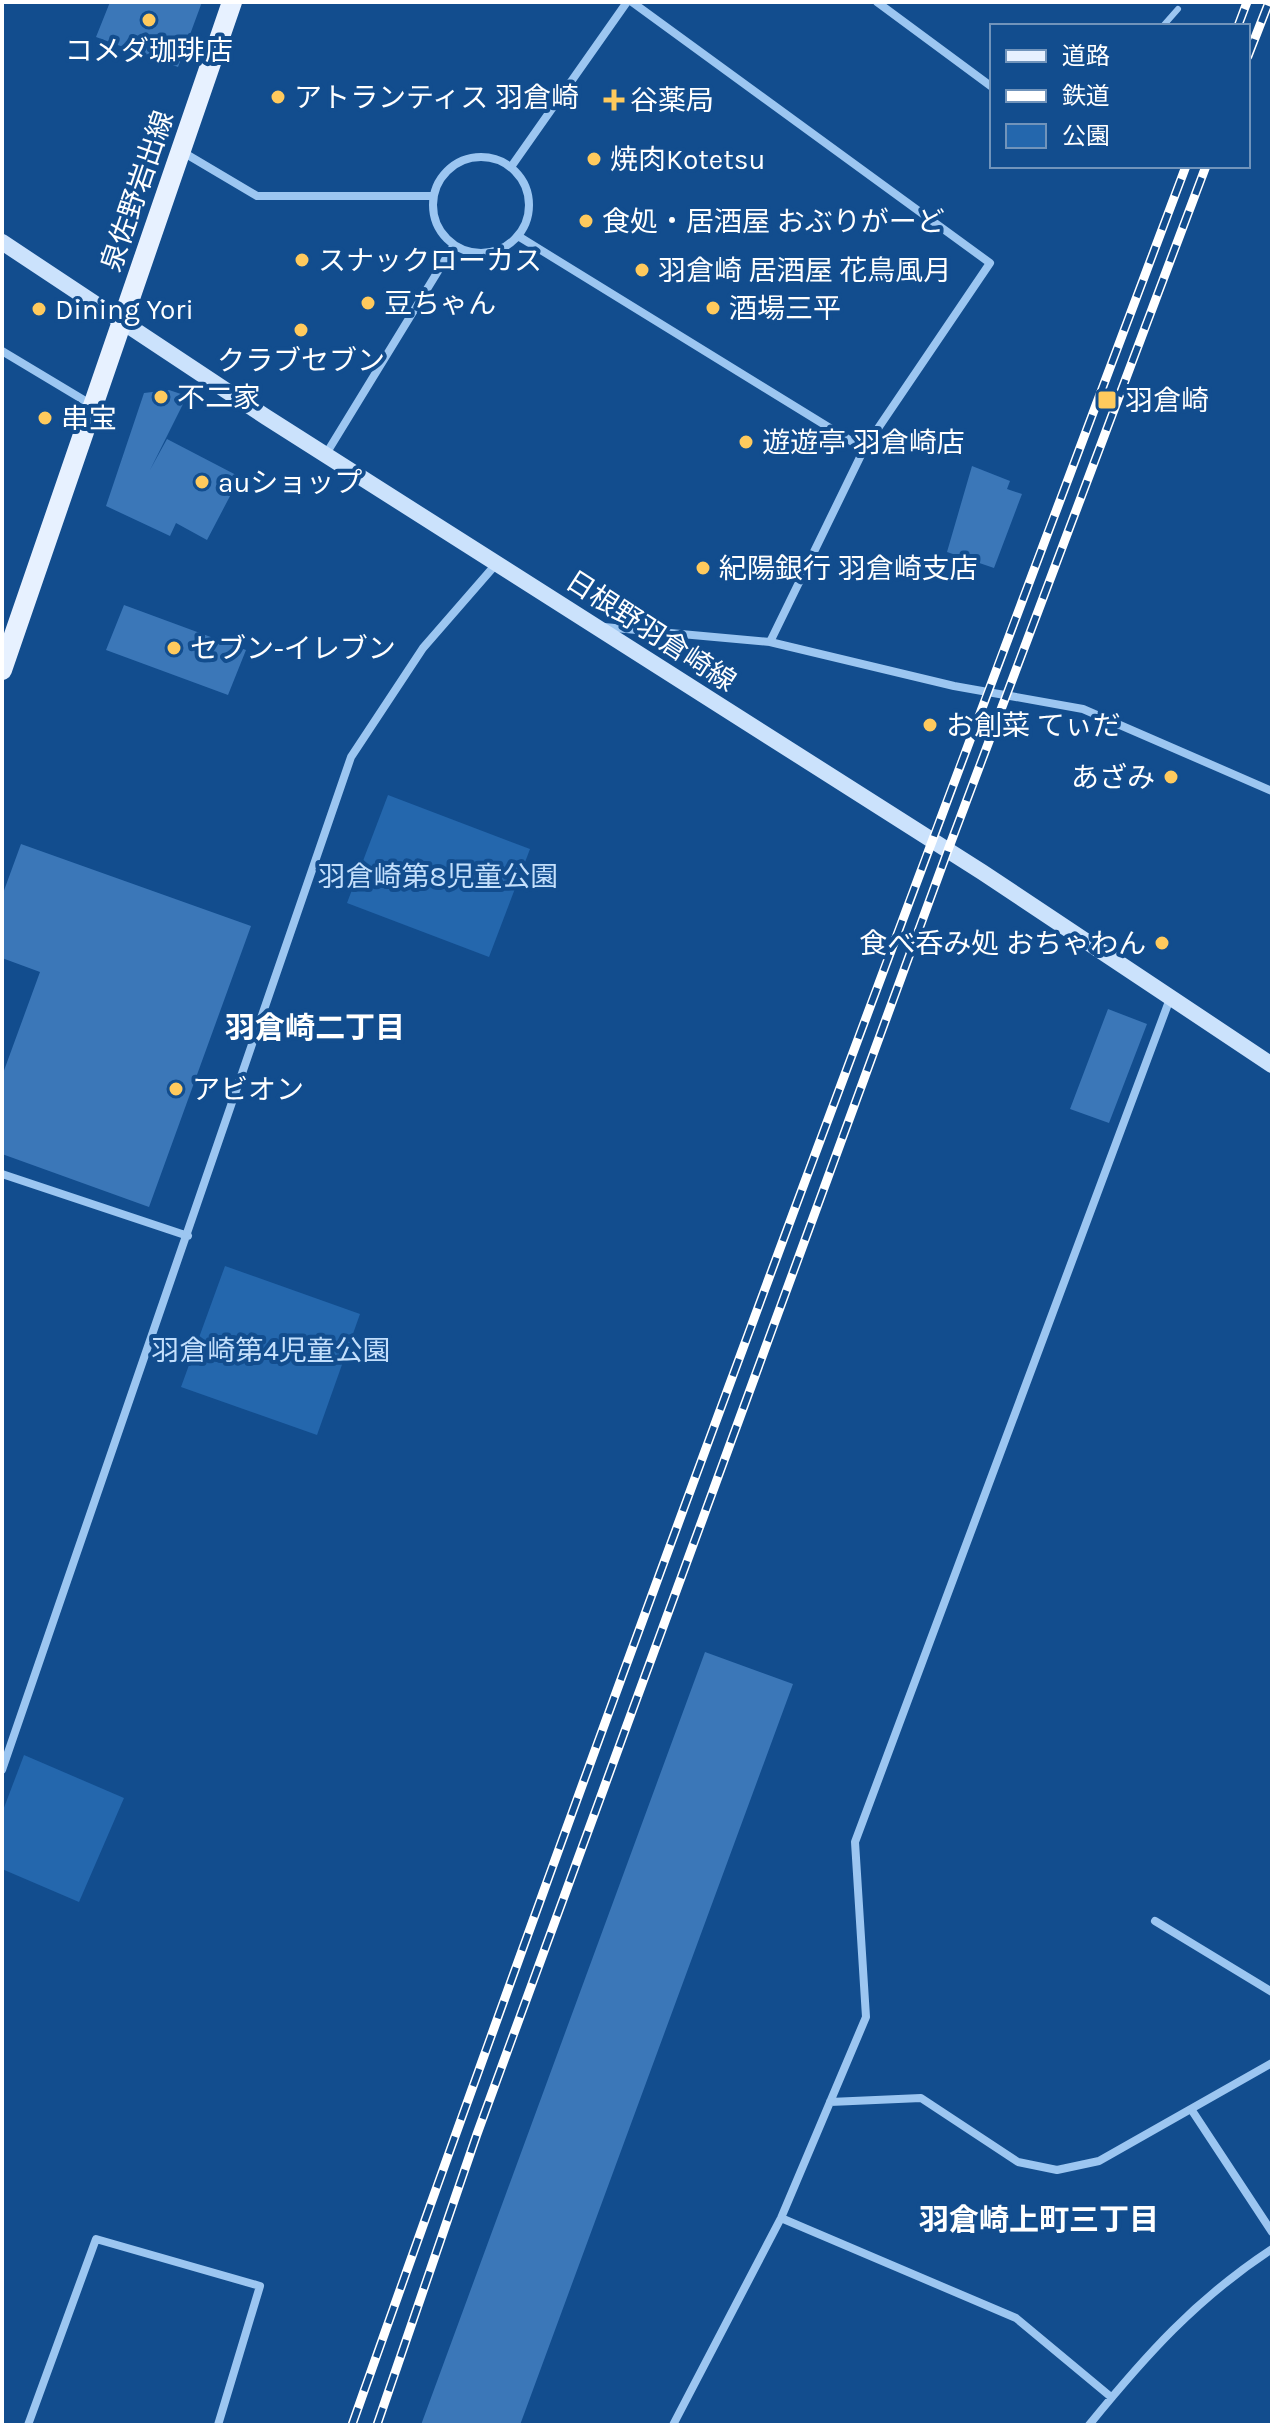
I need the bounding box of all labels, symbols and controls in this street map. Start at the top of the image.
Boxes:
marker: コメダ珈琲店 [140,11,158,29]
legend [990,24,1250,168]
place label: コメダ珈琲店 [65,34,233,67]
text: 道路 [1062,42,1110,70]
place label: アトランティス 羽倉崎 [294,81,579,114]
text: 鉄道 [1062,82,1110,110]
place label: 谷薬局 [630,84,714,117]
marker: アトランティス 羽倉崎 [269,88,287,106]
marker: 谷薬局 [605,91,623,109]
street label: 泉佐野岩出線 [94,106,180,276]
text: 公園 [1062,122,1110,150]
place label: 焼肉Kotetsu [610,143,765,176]
marker: 焼肉Kotetsu [585,150,603,168]
place label: 食処・居酒屋 おぶりがーど [602,205,945,238]
marker: 食処・居酒屋 おぶりがーど [577,212,595,230]
place label: スナックローカス [318,244,542,277]
marker: スナックローカス [293,251,311,269]
place label: 羽倉崎 居酒屋 花鳥風月 [658,254,951,287]
marker: 羽倉崎 居酒屋 花鳥風月 [633,261,651,279]
place label: 豆ちゃん [384,287,496,320]
place label: 酒場三平 [729,292,841,325]
place label: Dining Yori [55,293,194,326]
marker: 豆ちゃん [359,294,377,312]
marker: 酒場三平 [704,299,722,317]
marker: Dining Yori [30,300,48,318]
marker: クラブセブン [292,321,310,339]
place label: クラブセブン [217,344,385,377]
place label: 不二家 [177,381,261,414]
place label: 羽倉崎 [1125,384,1209,417]
marker: 不二家 [152,388,170,406]
marker: 羽倉崎 [1096,389,1118,411]
place label: 串宝 [61,402,117,435]
marker: 串宝 [36,409,54,427]
place label: 遊遊亭 羽倉崎店 [762,426,965,459]
marker: 遊遊亭 羽倉崎店 [737,433,755,451]
place label: auショップ [218,466,362,499]
marker: auショップ [193,473,211,491]
place label: 紀陽銀行 羽倉崎支店 [719,552,978,585]
marker: 紀陽銀行 羽倉崎支店 [694,559,712,577]
street label: 日根野羽倉崎線 [560,564,742,698]
place label: セブン-イレブン [190,632,396,665]
marker: セブン-イレブン [165,639,183,657]
place label: お創菜 てぃだ [946,709,1121,742]
marker: お創菜 てぃだ [921,716,939,734]
place label: あざみ [1071,761,1155,794]
marker: あざみ [1162,768,1180,786]
park label: 羽倉崎第8児童公園 [317,860,559,893]
place label: 食べ呑み処 おちゃわん [859,927,1146,960]
marker: 食べ呑み処 おちゃわん [1153,934,1171,952]
district label: 羽倉崎二丁目 [225,1010,405,1046]
place label: アビオン [192,1073,304,1106]
marker: アビオン [167,1080,185,1098]
park label: 羽倉崎第4児童公園 [151,1334,391,1367]
district label: 羽倉崎上町三丁目 [919,2202,1159,2238]

